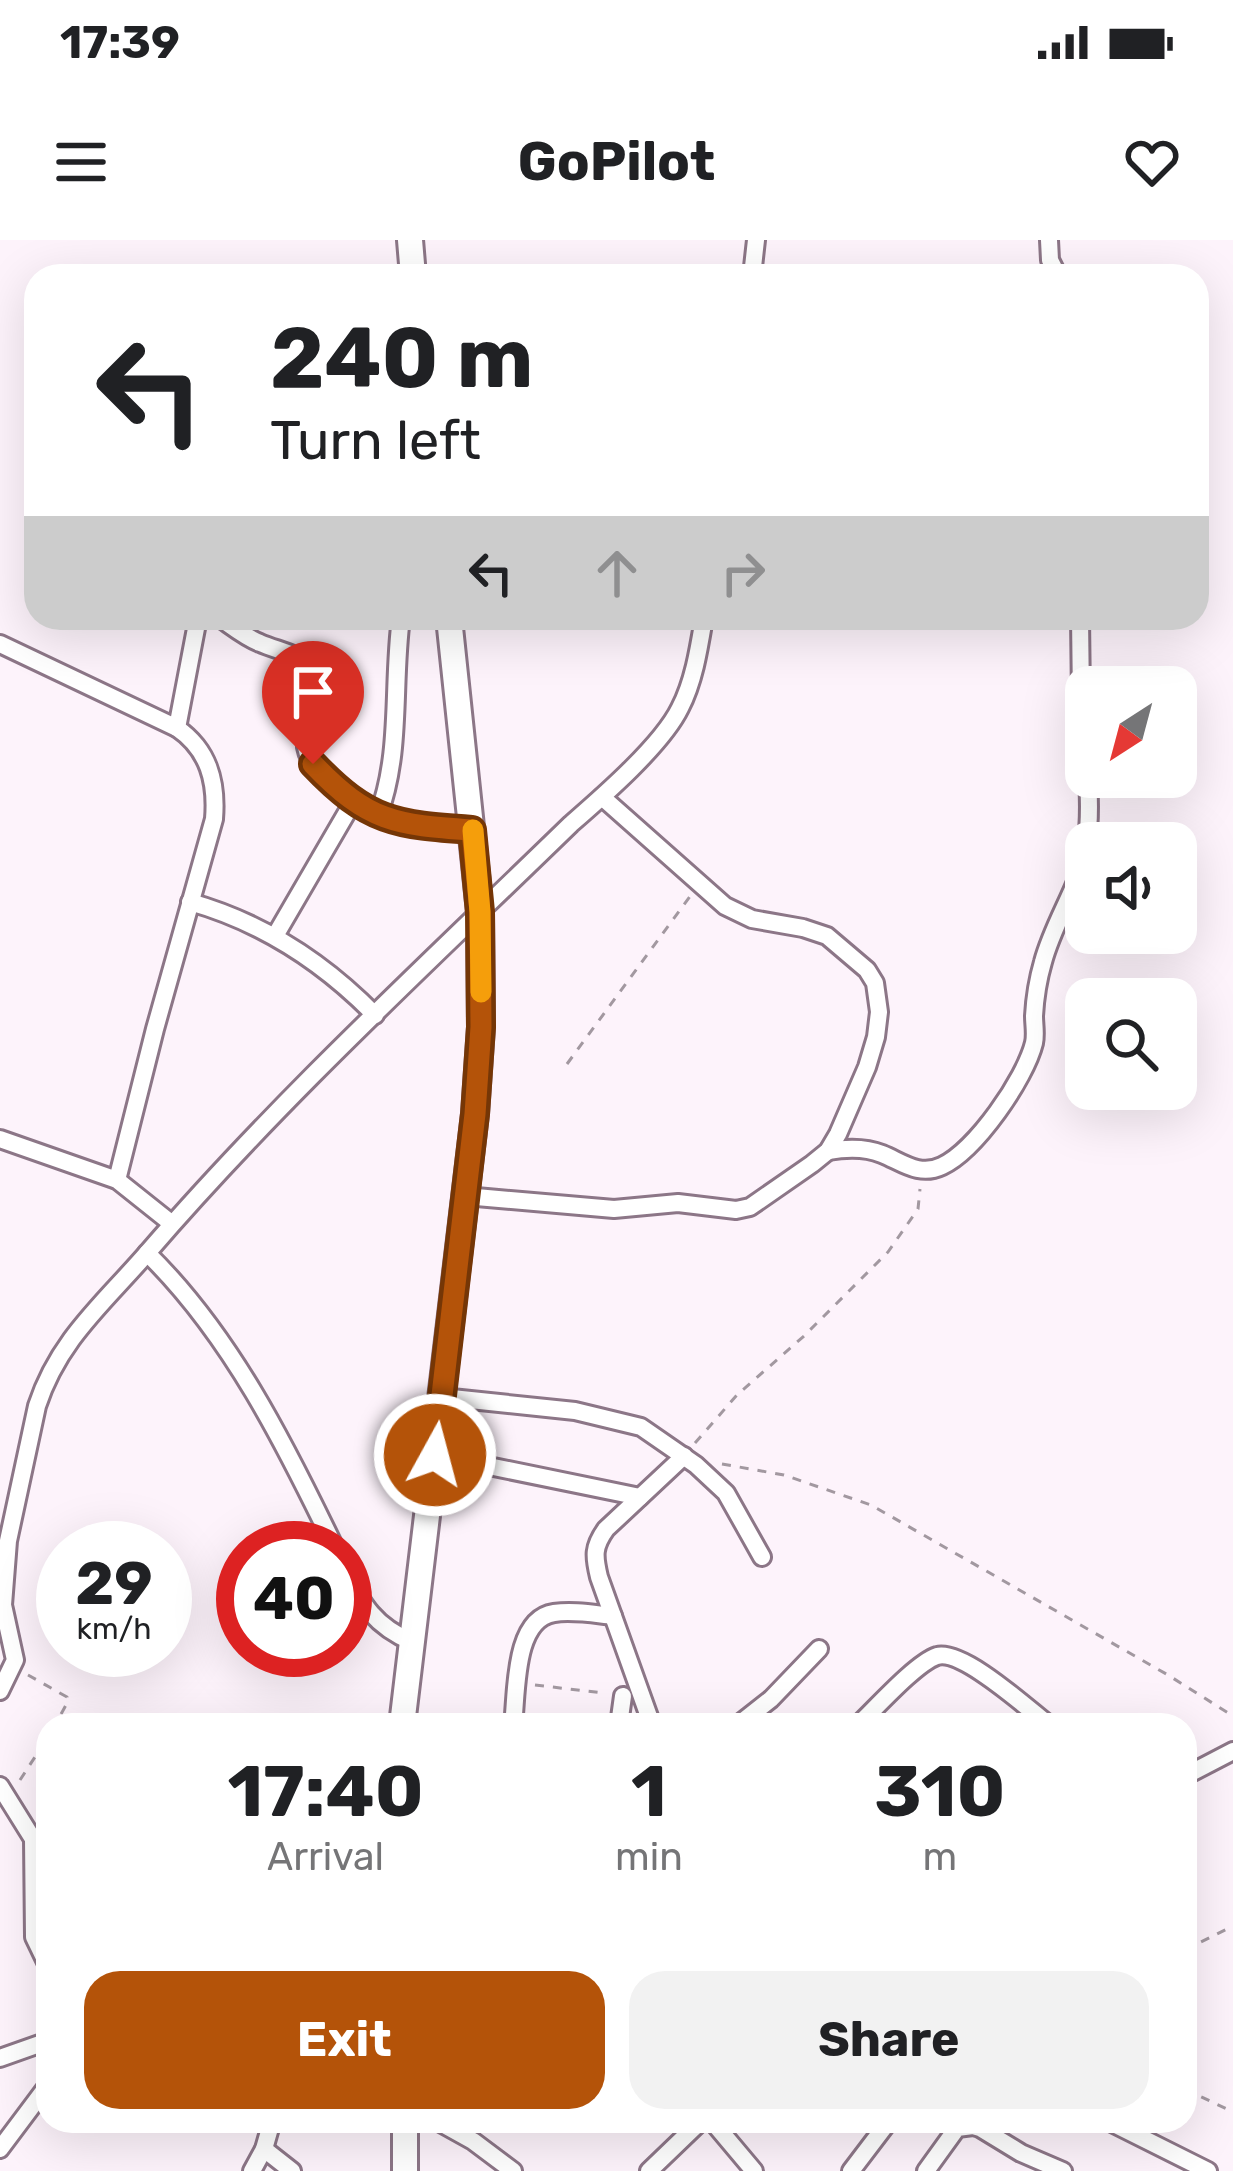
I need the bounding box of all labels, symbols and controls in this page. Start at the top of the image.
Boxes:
text: 17:39 [60,16,180,69]
icon: menu [48,129,114,195]
icon: heart [1119,129,1185,195]
text: GoPilot [518,130,715,194]
text: 240 m [270,308,534,408]
icon: left [72,312,228,468]
text: Turn left [270,409,481,473]
icon: left [458,540,524,606]
icon: ahead [584,540,650,606]
icon: right [710,540,776,606]
pin [262,641,364,764]
icon: arrive [280,659,346,725]
north arrow [1065,666,1197,798]
map controls [1065,666,1197,1110]
button: sound [1065,822,1197,954]
button: search [1065,978,1197,1110]
position arrow [372,1392,498,1518]
speed limit sign: 40 [216,1521,372,1677]
text: 29 [75,1548,153,1619]
text: km/h [77,1611,151,1647]
text: 17:40 [227,1749,424,1834]
text: 1 [631,1749,667,1834]
text: 310 [874,1749,1006,1834]
text: Arrival [267,1834,384,1880]
text: min [615,1834,683,1880]
text: m [923,1834,957,1880]
button: Exit [84,1971,605,2109]
button: Share [629,1971,1149,2109]

